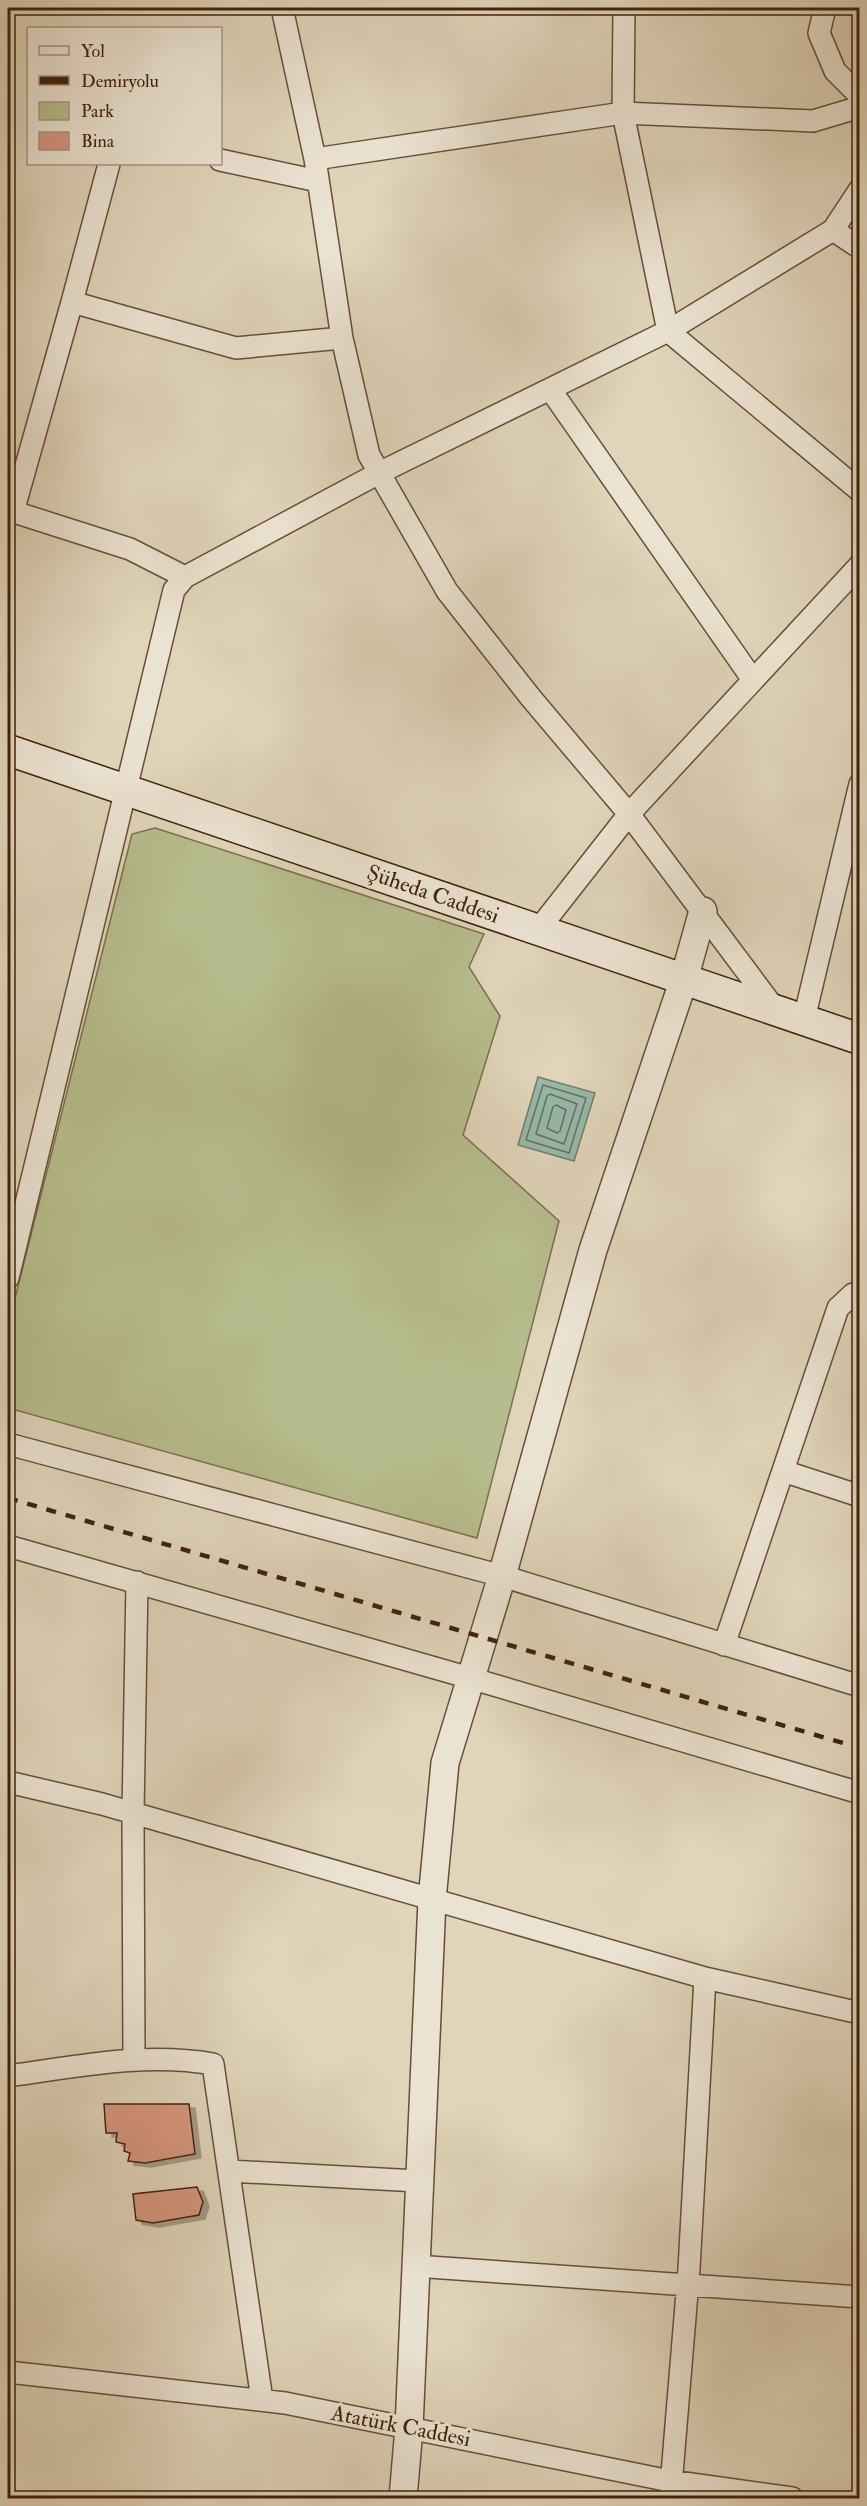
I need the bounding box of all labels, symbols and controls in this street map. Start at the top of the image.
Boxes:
legend [27,27,222,165]
text: Yol [81,40,105,63]
text: Demiryolu [81,70,159,93]
text: Park [81,100,114,123]
text: Bina [81,130,115,153]
street label: Şüheda Caddesi [363,858,503,930]
street label: Atatürk Caddesi [328,2399,473,2453]

